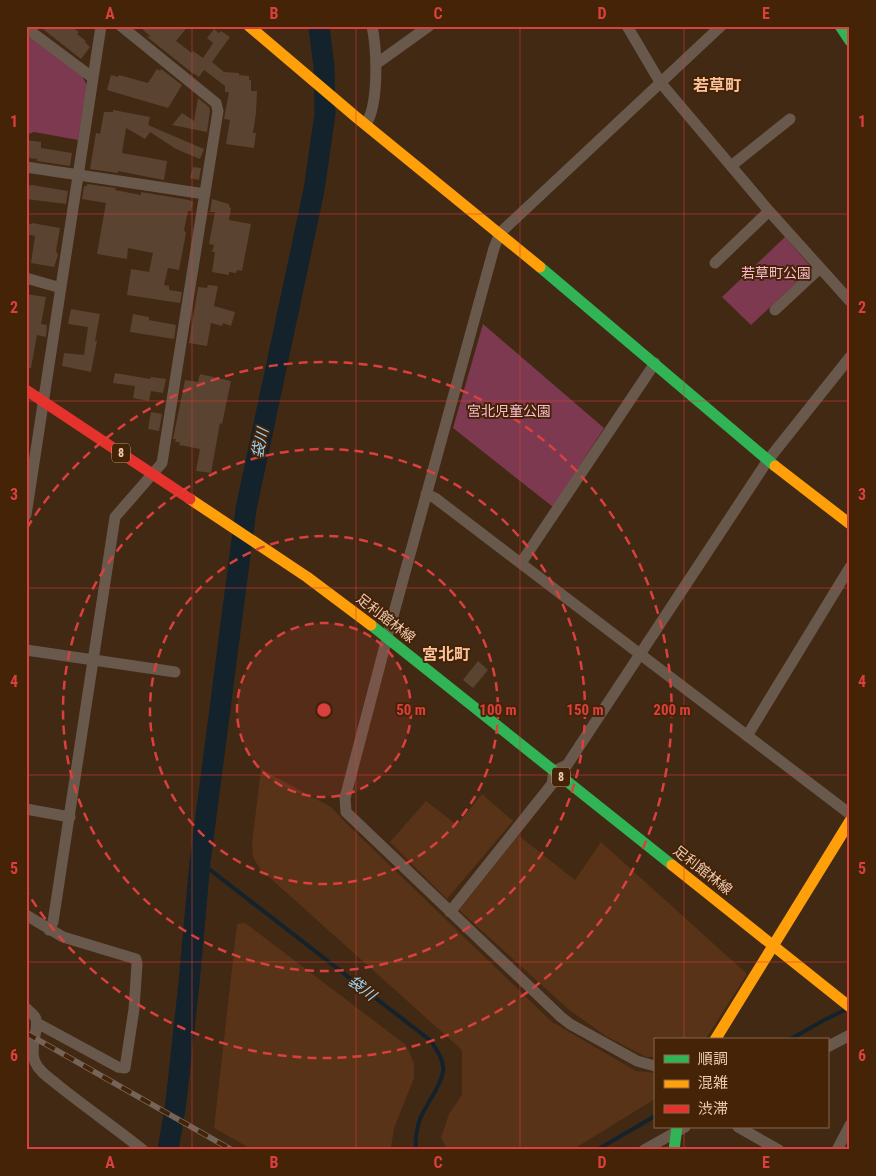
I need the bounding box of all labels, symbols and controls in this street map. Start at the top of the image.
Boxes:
text: A [105,4,115,23]
text: B [270,4,279,23]
text: C [433,4,443,23]
text: D [597,4,607,23]
text: E [762,4,770,23]
district label: 若草町 [693,76,741,95]
text: 1 [10,112,18,131]
text: 1 [858,112,866,131]
park label: 若草町公園 [741,265,811,281]
text: 2 [10,298,18,317]
text: 2 [858,298,866,317]
park label: 宮北児童公園 [467,403,551,419]
water label: 袋川 [248,425,272,460]
road number: 8 [112,443,130,462]
text: 3 [10,485,18,504]
text: 3 [858,485,866,504]
street label: 足利館林線 [353,590,419,646]
district label: 宮北町 [422,645,470,664]
text: 4 [10,672,18,691]
text: 4 [858,672,866,691]
centre of rings [315,701,333,719]
text: 50 m [396,701,426,719]
text: 100 m [479,701,517,719]
text: 150 m [566,701,604,719]
text: 200 m [653,701,691,719]
road number: 8 [552,768,570,786]
street label: 足利館林線 [670,842,736,898]
text: 5 [10,859,18,878]
text: 5 [858,859,866,878]
water label: 袋川 [345,972,381,1006]
legend [654,1038,828,1128]
text: 6 [10,1046,18,1065]
text: 6 [858,1046,866,1065]
text: 順調 [698,1050,728,1068]
text: 混雑 [698,1074,728,1092]
text: 渋滞 [698,1100,728,1118]
text: A [105,1153,115,1172]
text: B [270,1153,279,1172]
text: C [433,1153,443,1172]
text: D [597,1153,607,1172]
text: E [762,1153,770,1172]

